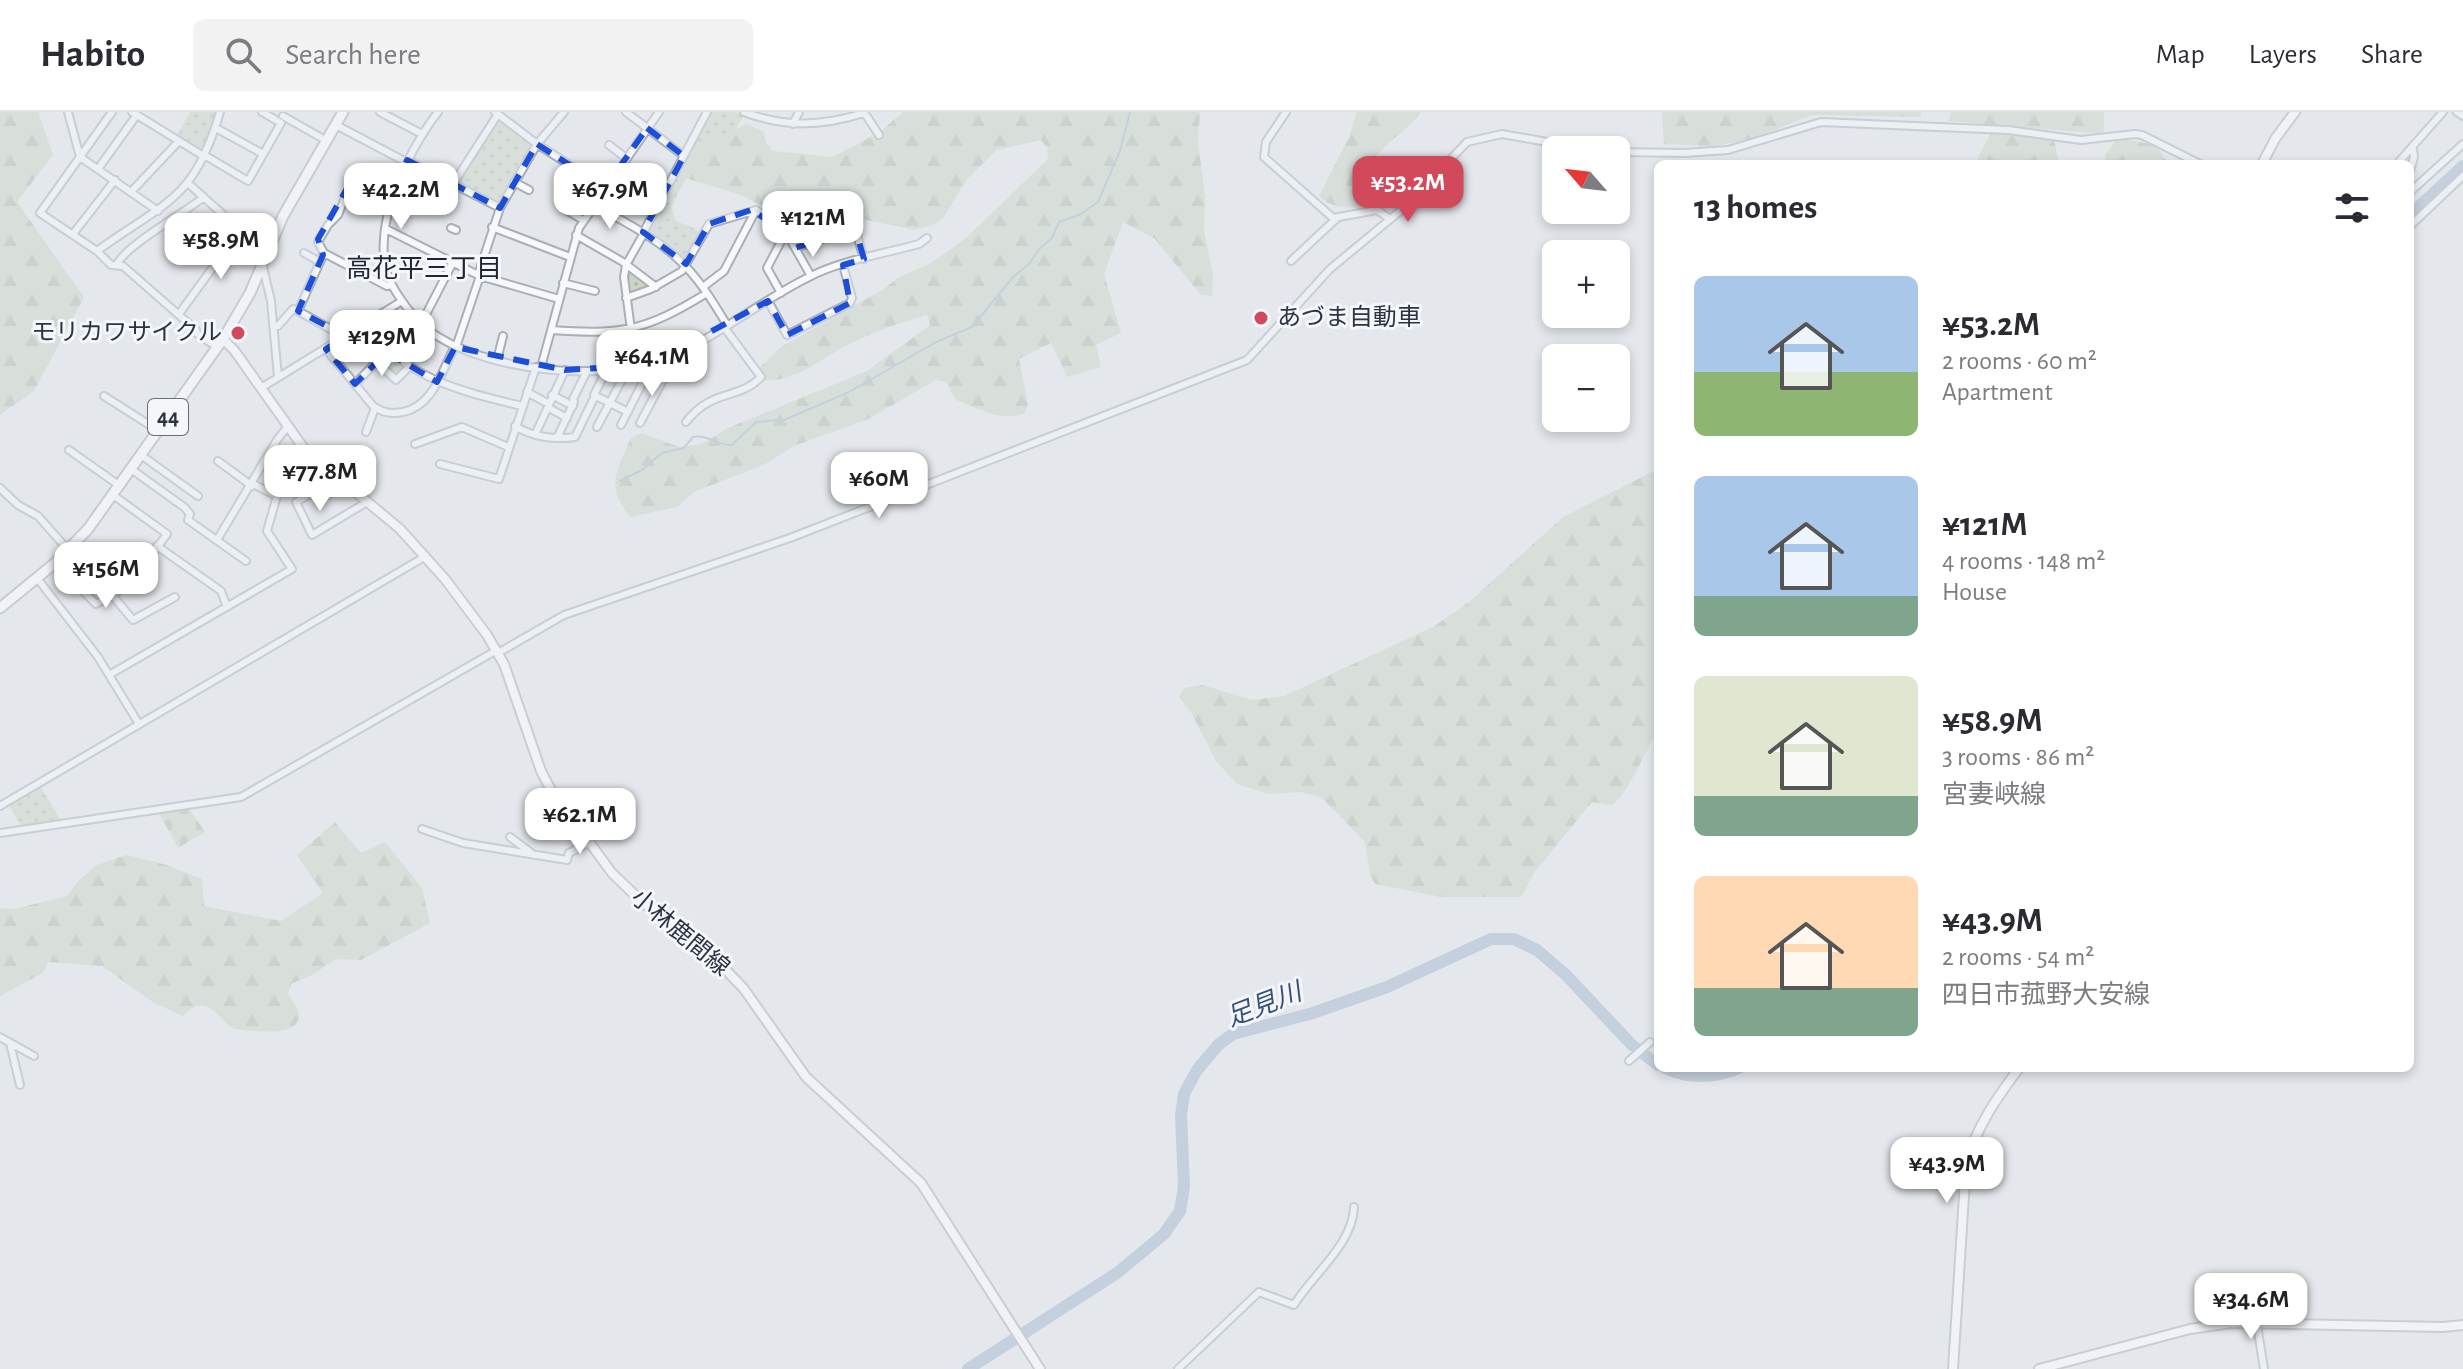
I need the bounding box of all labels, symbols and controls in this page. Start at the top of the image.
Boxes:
search box [193,19,753,91]
icon: search [221,33,265,77]
text: Habito [40,36,145,74]
text: Search here [285,40,421,70]
text: Map [2156,41,2205,69]
text: Layers [2249,41,2317,69]
text: Share [2361,41,2423,69]
north arrow [1542,136,1630,224]
map controls [1542,136,1630,432]
pin: ¥53.2M [1343,156,1473,224]
pin: ¥42.2M [336,163,466,231]
pin: ¥67.9M [545,163,675,231]
text: ¥53.2M [1370,169,1446,195]
text: ¥42.2M [362,176,440,202]
text: ¥67.9M [572,176,648,202]
icon: filters [2330,186,2374,230]
pin: ¥121M [757,191,869,259]
text: 13 homes [1694,191,1817,225]
text: ¥121M [780,204,846,230]
pin: ¥58.9M [156,213,286,281]
text: ¥58.9M [183,226,259,252]
button: + [1542,240,1630,328]
district label: 高花平三丁目 [346,254,502,282]
place label: あづま自動車 [1277,304,1421,330]
icon: home [1758,308,1854,404]
text: ¥53.2M [1942,308,2040,342]
marker: あづま自動車 [1252,309,1270,327]
pin: ¥129M [326,310,438,378]
place label: モリカワサイクル [31,320,222,345]
text: ¥129M [348,323,416,349]
marker: モリカワサイクル [229,324,247,342]
pin: ¥64.1M [587,330,717,398]
text: ¥64.1M [614,343,690,369]
button: − [1542,344,1630,432]
text: 2 rooms · 60 m² [1942,348,2097,374]
text: Apartment [1942,379,2053,405]
road number: 44 [148,399,188,435]
pin: ¥77.8M [255,445,385,513]
pin: ¥60M [832,452,926,520]
text: ¥77.8M [282,458,358,484]
text: ¥60M [849,465,909,491]
icon: home [1758,508,1854,604]
text: ¥121M [1942,508,2027,542]
pin: ¥156M [50,542,162,610]
text: 4 rooms · 148 m² [1942,548,2105,574]
text: ¥156M [72,555,140,581]
text: House [1942,579,2007,605]
text: ¥58.9M [1942,704,2043,738]
icon: home [1758,708,1854,804]
text: 3 rooms · 86 m² [1942,744,2094,770]
text: 宮妻峡線 [1942,782,2046,808]
pin: ¥62.1M [515,788,645,856]
text: ¥62.1M [543,801,617,827]
street label: 小林鹿間線 [626,884,735,981]
text: ¥43.9M [1942,904,2043,938]
icon: home [1758,908,1854,1004]
text: 2 rooms · 54 m² [1942,944,2094,970]
water label: 足見川 [1223,978,1308,1031]
text: 四日市菰野大安線 [1942,982,2150,1008]
pin: ¥43.9M [1882,1137,2012,1205]
text: ¥43.9M [1908,1150,1986,1176]
pin: ¥34.6M [2186,1273,2316,1341]
text: ¥34.6M [2212,1286,2290,1312]

